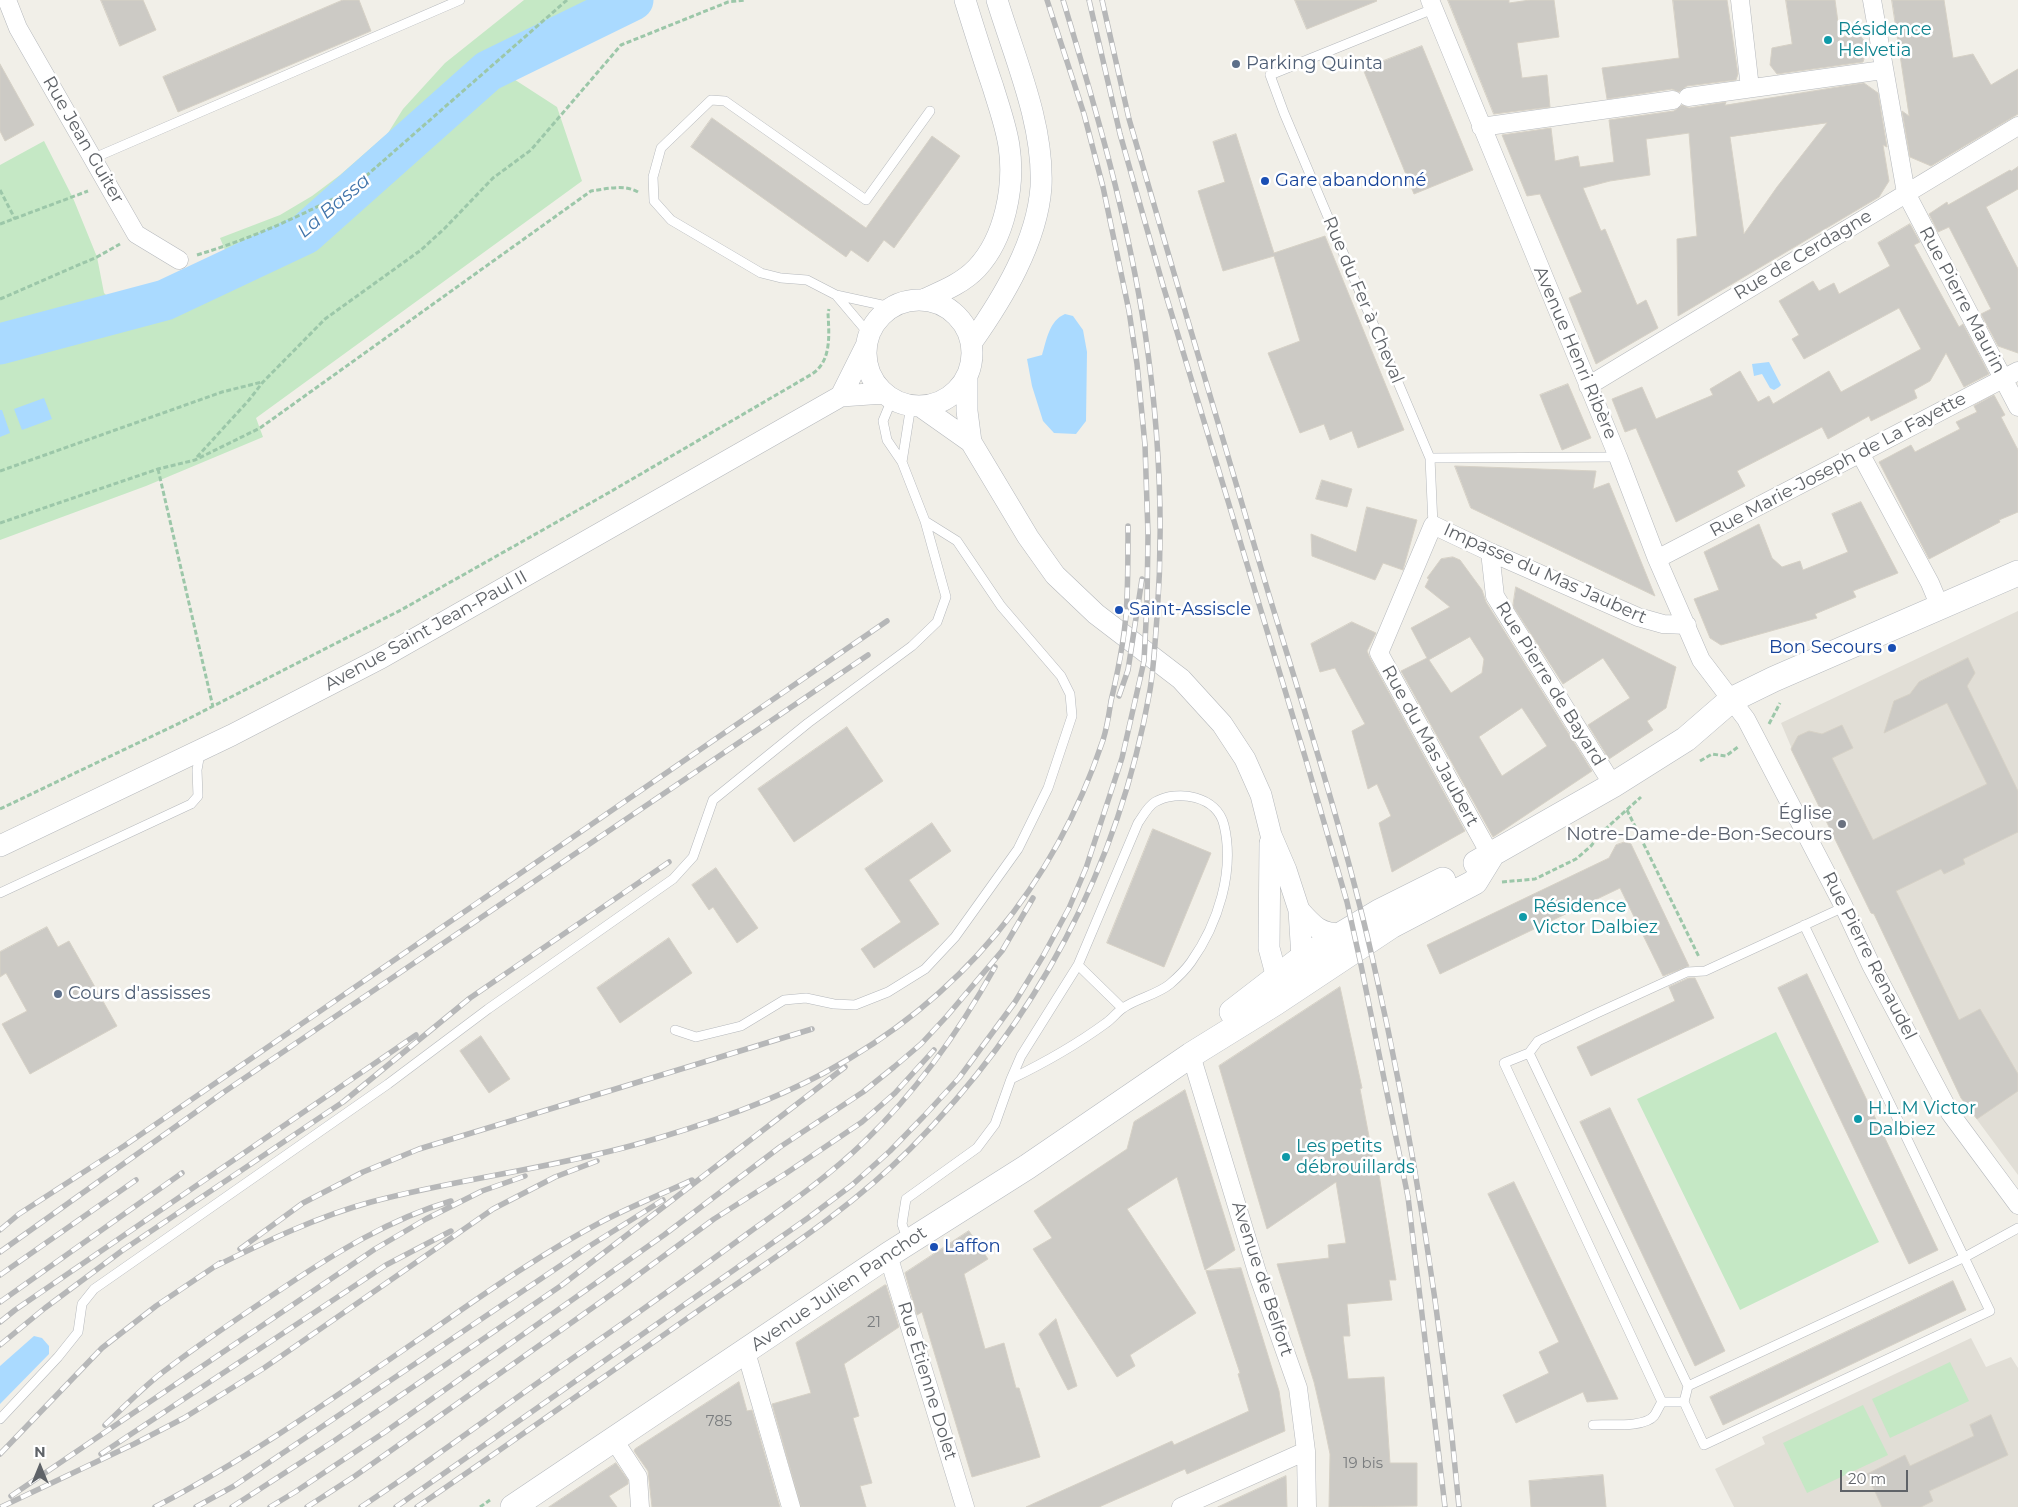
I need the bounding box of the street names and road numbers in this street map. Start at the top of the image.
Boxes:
street label: Rue Jean Guiter [38,72,128,208]
street label: Rue de Cerdagne [1730,205,1876,305]
street label: Rue du Fer à Cheval [1318,213,1408,387]
street label: Rue Pierre Maurin [1914,223,2010,377]
street label: Avenue Henri Ribère [1529,263,1621,443]
street label: Rue Marie-Joseph de La Fayette [1706,388,1970,542]
street label: Impasse du Mas Jaubert [1440,519,1650,629]
street label: Avenue Saint Jean-Paul II [321,566,531,696]
street label: Rue Pierre de Bayard [1491,598,1609,770]
street label: Rue du Mas Jaubert [1377,662,1483,830]
street label: Rue Pierre Renaudel [1817,868,1921,1044]
street label: Avenue de Belfort [1227,1199,1297,1359]
street label: Avenue Julien Panchot [747,1222,931,1356]
street label: Rue Étienne Dolet [893,1299,961,1463]

